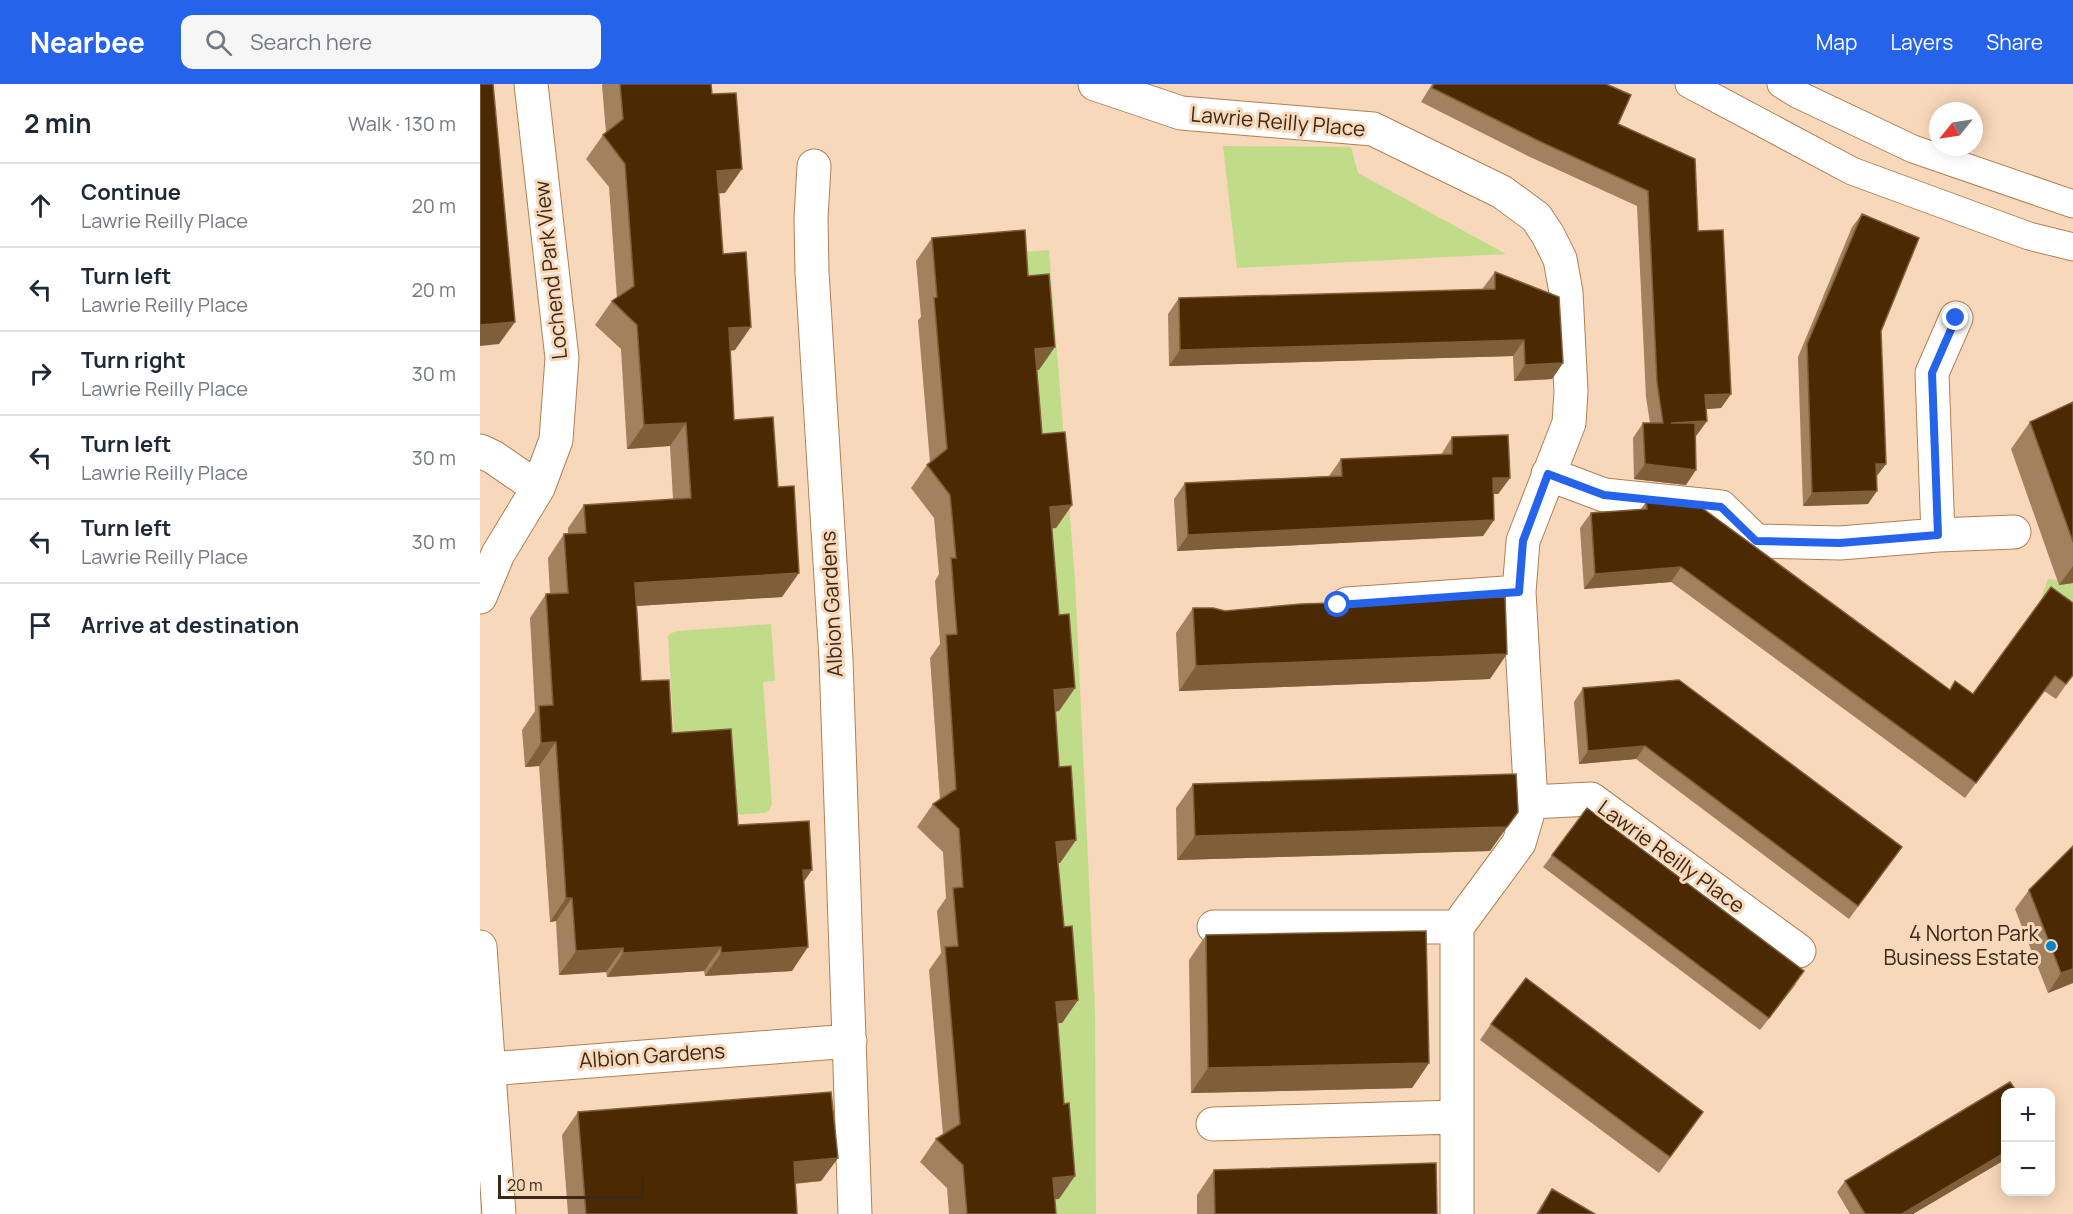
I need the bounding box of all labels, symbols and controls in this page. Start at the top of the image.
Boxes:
search box [181,15,601,69]
text: Nearbee [30,23,145,61]
icon: search [202,26,235,59]
text: Search here [250,27,372,57]
text: Map [1816,28,1857,56]
text: Layers [1890,28,1953,56]
text: Share [1986,28,2043,56]
street label: Lawrie Reilly Place [1190,99,1367,143]
north arrow [1929,102,1983,156]
text: 2 min [24,105,92,141]
text: Walk · 130 m [348,110,456,137]
text: Continue [81,177,181,207]
street label: Lochend Park View [527,179,573,361]
icon: ahead [24,189,57,222]
text: 20 m [411,192,456,219]
text: Lawrie Reilly Place [81,207,248,234]
text: Turn left [81,261,171,291]
icon: left [24,273,57,306]
text: 20 m [411,276,456,303]
text: Lawrie Reilly Place [81,291,248,318]
route end [1942,304,1968,330]
text: Turn right [81,345,186,375]
icon: right [24,357,57,390]
text: 30 m [412,360,456,387]
text: Lawrie Reilly Place [81,375,248,402]
text: Turn left [81,429,171,459]
icon: left [24,441,57,474]
text: 30 m [412,444,456,471]
text: Lawrie Reilly Place [81,459,248,486]
text: Turn left [81,513,171,543]
icon: left [24,525,57,558]
text: 30 m [412,528,456,555]
street label: Albion Gardens [813,530,849,678]
text: Lawrie Reilly Place [81,543,248,570]
route start [1324,591,1350,617]
icon: arrive [24,609,57,642]
text: Arrive at destination [81,610,299,640]
street label: Lawrie Reilly Place [1592,793,1751,919]
place label: 4 Norton Park Business Estate [1883,919,2040,971]
marker: 4 Norton Park Business Estate [2044,939,2058,953]
street label: Albion Gardens [578,1036,726,1074]
map controls [2001,1088,2055,1196]
button: + [2001,1088,2055,1142]
button: − [2001,1142,2055,1196]
scale bar [498,1172,644,1200]
text: 20 m [507,1174,543,1196]

